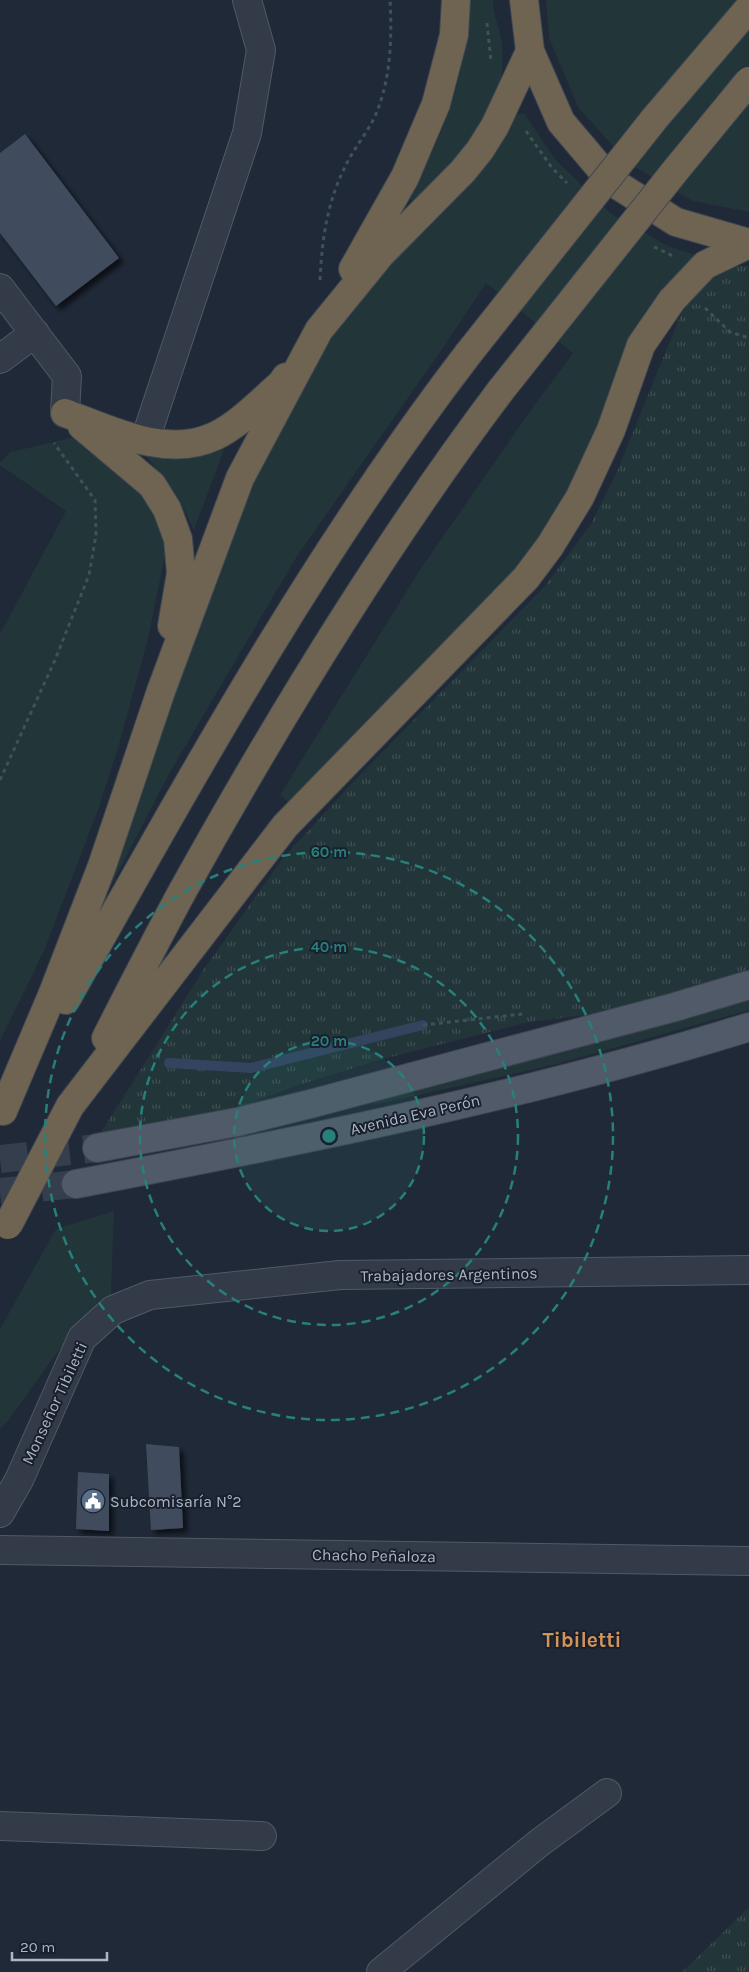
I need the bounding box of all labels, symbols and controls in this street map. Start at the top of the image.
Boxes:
text: 60 m [311,843,347,861]
text: 40 m [311,938,347,956]
text: 20 m [311,1032,347,1050]
street label: Avenida Eva Perón [348,1090,482,1139]
centre of rings [320,1127,338,1145]
street label: Trabajadores Argentinos [360,1263,538,1286]
street label: Monseñor Tibiletti [18,1339,91,1468]
public building icon: Subcomisaría N°2 [80,1488,106,1514]
place label: Subcomisaría N°2 [110,1492,242,1511]
street label: Chacho Peñaloza [312,1545,436,1566]
district label: Tibiletti [543,1628,621,1652]
scale bar [12,1930,108,1962]
text: 20 m [20,1938,55,1956]

